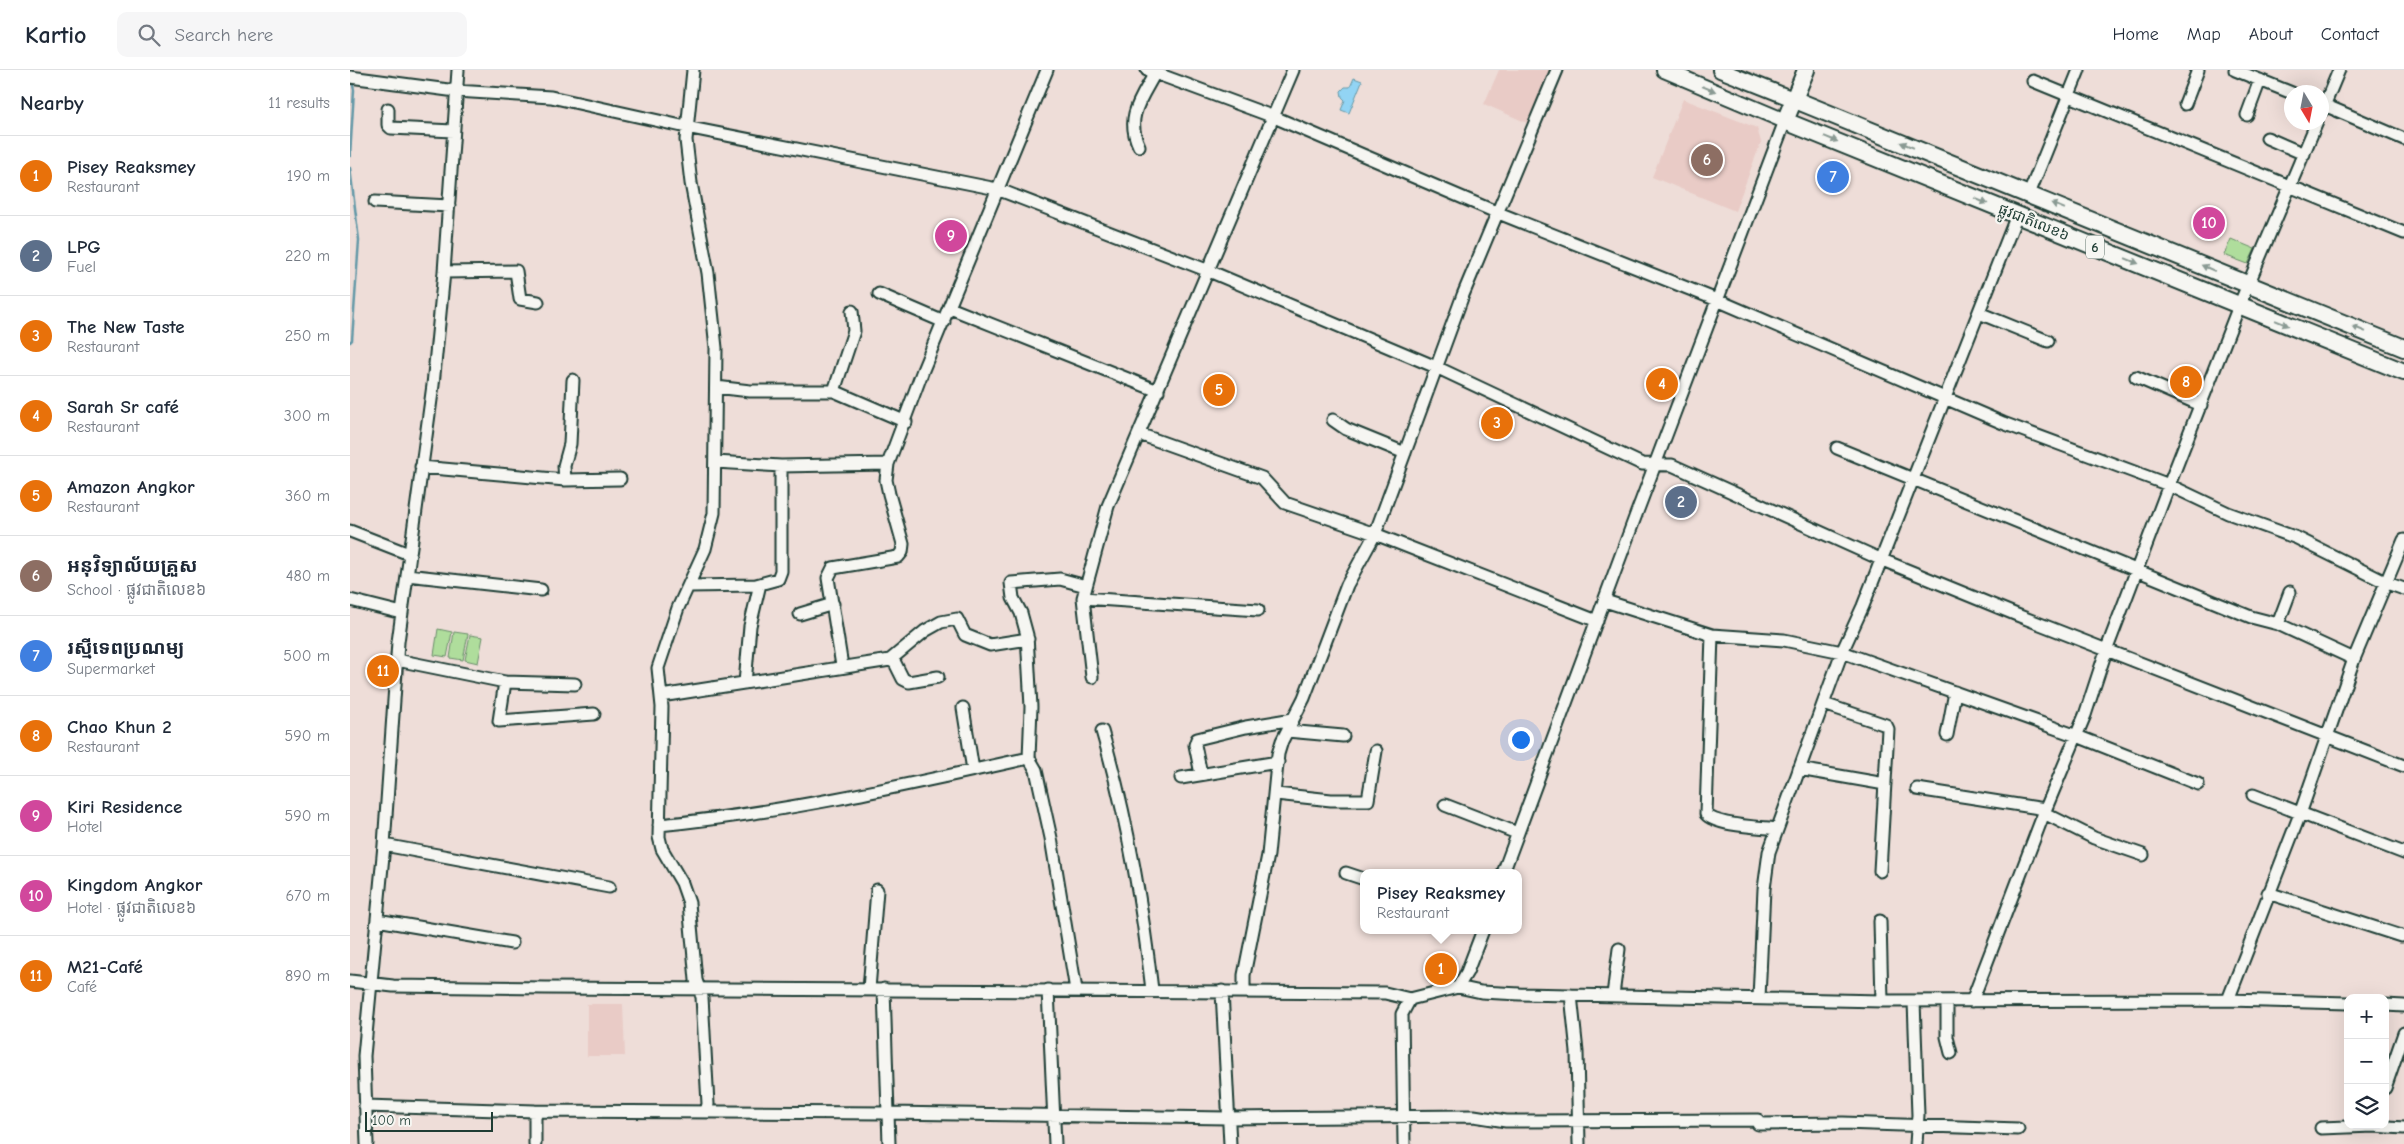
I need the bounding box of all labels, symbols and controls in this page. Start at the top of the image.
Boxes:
search box [117,12,467,57]
text: Kartio [25,21,87,49]
icon: search [135,21,163,49]
text: Search here [175,24,273,46]
text: Home [2112,24,2159,45]
text: Map [2187,24,2221,45]
text: About [2249,24,2293,45]
text: Contact [2321,24,2379,45]
one-way arrow [1702,85,1717,93]
north arrow [2284,85,2329,130]
text: Nearby [20,91,84,115]
text: 11 results [268,94,330,112]
one-way arrow [1823,136,1838,144]
pin: 6 [1691,141,1723,179]
one-way arrow [1900,141,1915,149]
text: Pisey Reaksmey [67,156,196,178]
pin: 7 [1817,158,1849,196]
text: 1 [33,167,39,185]
text: 190 m [287,167,330,185]
text: Restaurant [67,178,139,196]
one-way arrow [1974,197,1988,205]
street label: ផ្លូវជាតិលេខ៦ [1994,200,2072,249]
one-way arrow [2050,202,2065,210]
pin: 10 [2193,204,2225,242]
pin: 9 [935,217,967,255]
text: LPG [67,236,101,258]
road number: 6 [2086,236,2104,258]
text: 2 [32,247,40,265]
text: 220 m [285,247,330,265]
text: Fuel [67,258,96,276]
one-way arrow [2125,258,2139,266]
one-way arrow [2201,263,2215,271]
text: The New Taste [67,316,185,338]
one-way arrow [2275,319,2289,327]
one-way arrow [2351,325,2366,333]
text: 3 [32,327,40,345]
text: 250 m [285,327,330,345]
text: Restaurant [67,338,139,356]
pin: 8 [2170,363,2202,401]
pin: 4 [1646,365,1678,403]
pin: 5 [1203,371,1235,409]
text: Sarah Sr café [67,396,179,418]
pin: 3 [1481,404,1513,442]
text: 4 [32,407,40,425]
text: 300 m [284,407,330,425]
text: Restaurant [67,418,139,436]
text: Amazon Angkor [67,476,195,498]
pin: 2 [1665,483,1697,521]
text: 5 [32,487,40,505]
text: 360 m [285,487,330,505]
text: Restaurant [67,498,139,516]
text: អនុវិទ្យាល័យគ្រួស [67,555,197,577]
text: 6 [32,567,40,585]
text: 480 m [286,567,330,585]
text: School · ផ្លូវជាតិលេខ៦ [67,581,206,599]
text: រស្មីទេពប្រណម្យ [67,637,184,659]
text: 7 [32,647,40,665]
text: 500 m [283,647,330,665]
pin: 11 [367,652,399,690]
text: Supermarket [67,660,155,678]
text: Chao Khun 2 [67,716,172,738]
text: 8 [32,727,40,745]
text: 590 m [285,727,330,745]
your location [1508,727,1534,753]
text: Restaurant [67,738,139,756]
text: Kiri Residence [67,796,182,818]
text: 9 [32,807,40,825]
text: 590 m [285,807,330,825]
text: Hotel [67,818,103,836]
popup [1360,869,1522,934]
text: Kingdom Angkor [67,874,202,896]
text: Pisey Reaksmey [1377,882,1505,904]
text: 10 [28,887,44,905]
text: 670 m [285,887,330,905]
text: Hotel · ផ្លូវជាតិលេខ៦ [67,899,196,917]
text: Restaurant [1377,904,1449,922]
pin: 1 [1425,950,1457,988]
text: M21-Café [67,956,143,978]
text: 11 [30,967,42,985]
text: 890 m [285,967,330,985]
text: Café [67,978,97,996]
map controls [2344,994,2389,1129]
button: + [2344,994,2389,1039]
button: − [2344,1039,2389,1084]
button: layers [2344,1084,2389,1129]
scale bar [365,1109,492,1132]
text: 100 m [372,1112,411,1129]

